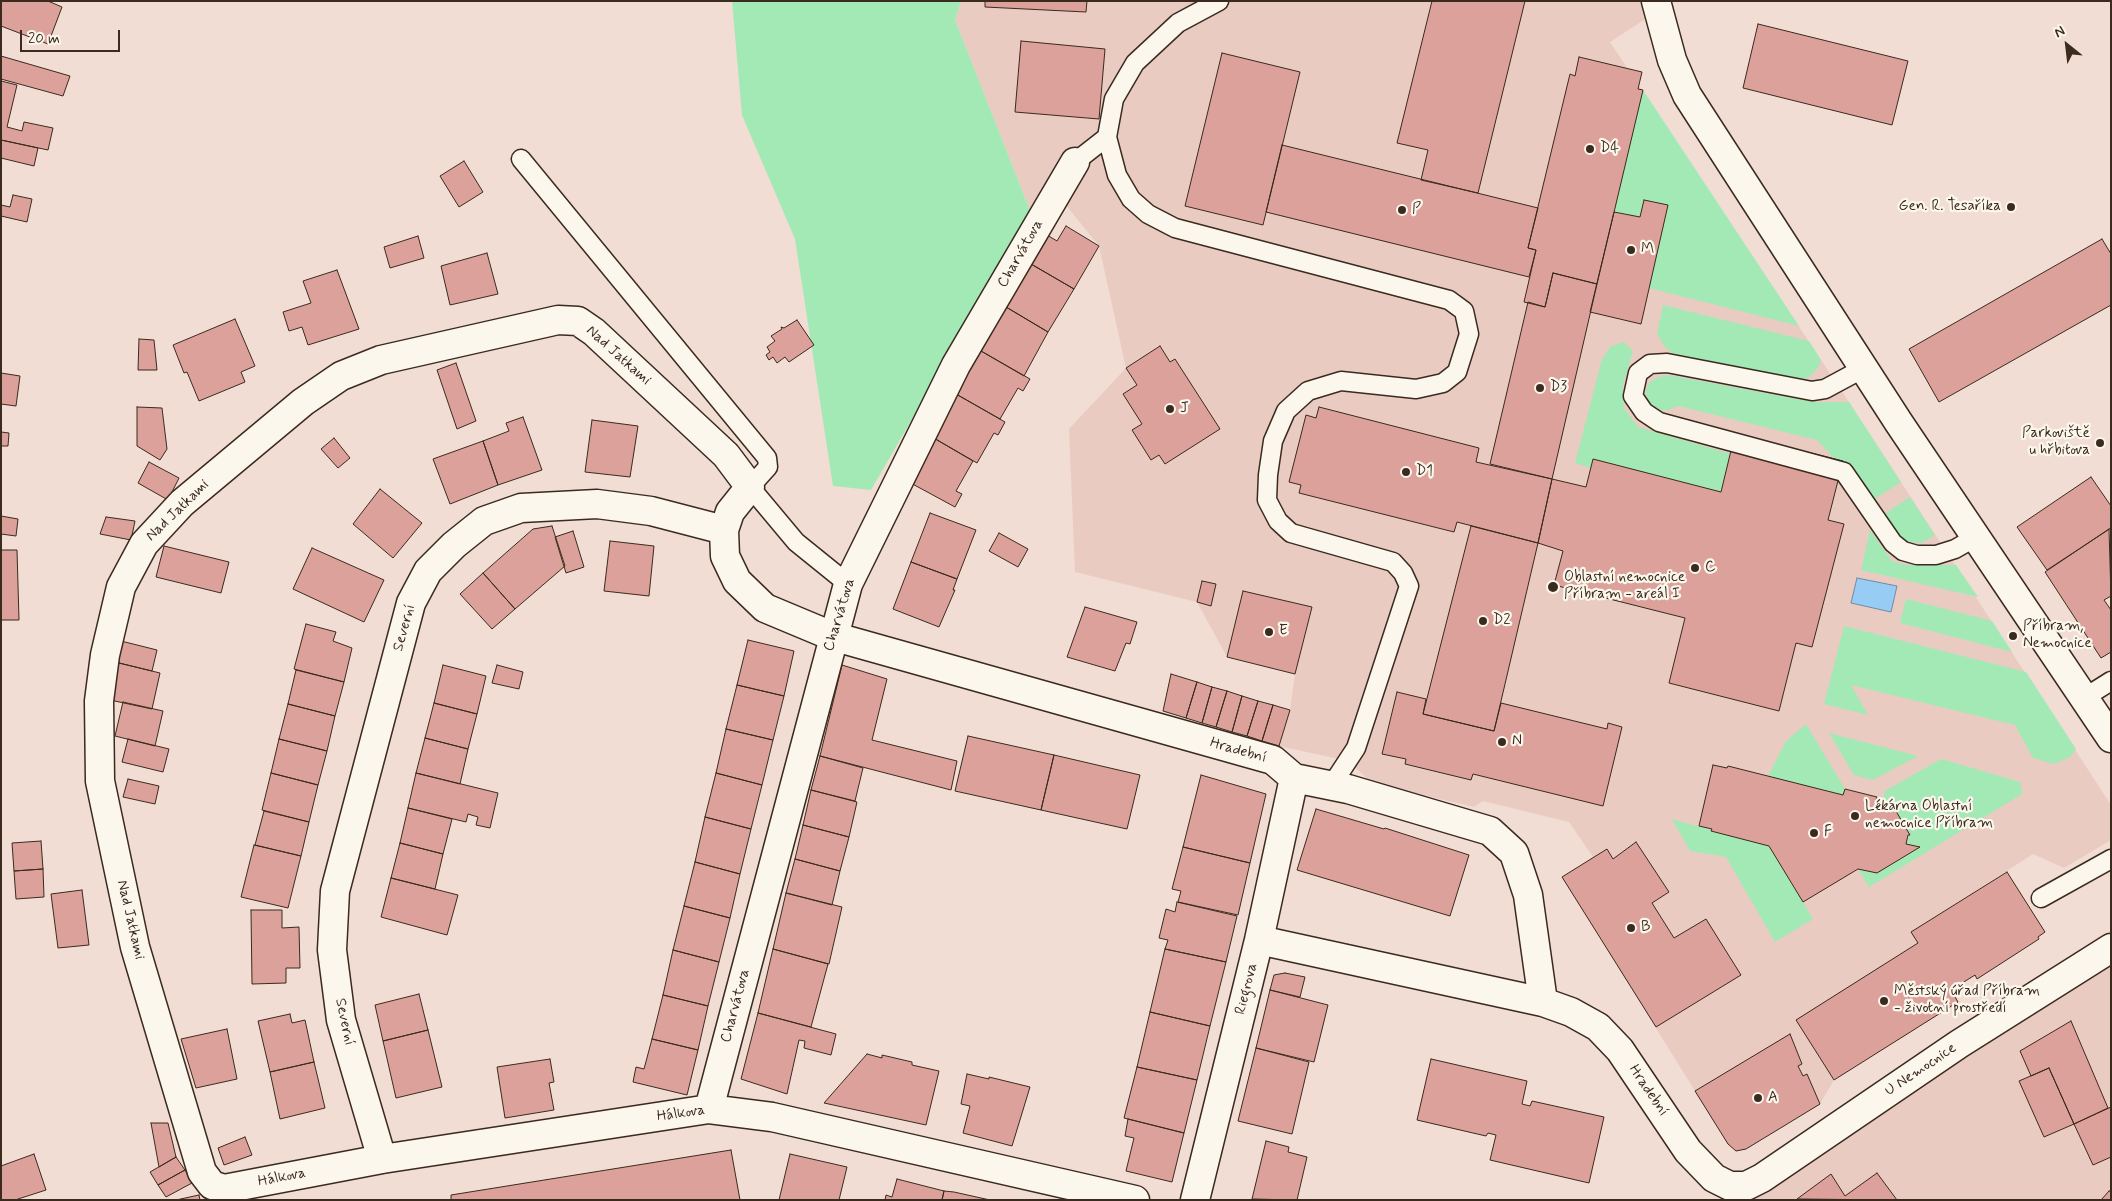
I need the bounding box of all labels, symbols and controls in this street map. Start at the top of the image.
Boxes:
scale bar [22,20,122,52]
north arrow [2042,20,2092,70]
text: N [2051,22,2068,42]
text: 20 m [28,29,60,49]
place label: D4 [1600,140,1619,158]
marker: D4 [1584,143,1596,155]
place label: Gen. R. Tesaříka [1899,198,2001,216]
place label: P [1412,201,1421,219]
marker: Gen. R. Tesaříka [2005,201,2017,213]
marker: P [1396,204,1408,216]
street label: Charvátova [994,217,1048,291]
place label: M [1641,241,1654,259]
marker: M [1625,244,1637,256]
street label: Nad Jatkami [582,322,654,390]
place label: D3 [1550,379,1567,397]
marker: D3 [1534,382,1546,394]
place label: J [1180,400,1189,418]
marker: J [1164,403,1176,415]
place label: Parkoviště u hřbitova [2022,425,2090,460]
marker: Parkoviště u hřbitova [2094,437,2106,449]
place label: D1 [1416,463,1433,481]
marker: D1 [1400,466,1412,478]
street label: Nad Jatkami [143,476,213,546]
place label: C [1705,559,1716,577]
marker: C [1689,562,1701,574]
place label: Oblastní nemocnice Příbram - areál I [1564,569,1685,604]
street label: Charvátova [820,576,860,654]
marker: Oblastní nemocnice Příbram - areál I [1546,580,1560,594]
street label: Severní [390,602,420,654]
place label: D2 [1493,612,1511,630]
marker: D2 [1477,615,1489,627]
place label: Příbram, Nemocnice [2023,618,2092,653]
place label: E [1279,623,1288,641]
marker: E [1263,626,1275,638]
marker: Příbram, Nemocnice [2007,630,2019,642]
place label: N [1512,733,1522,751]
street label: Hradební [1208,734,1268,768]
marker: N [1496,736,1508,748]
place label: Lékárna Oblastní nemocnice Příbram [1865,798,1993,833]
marker: Lékárna Oblastní nemocnice Příbram [1849,810,1861,822]
place label: F [1824,824,1832,842]
marker: F [1808,827,1820,839]
street label: Nad Jatkami [112,879,148,961]
place label: B [1641,919,1650,937]
marker: B [1625,922,1637,934]
street label: Riegrova [1232,961,1262,1017]
street label: Charvátova [718,967,754,1045]
place label: Městský úřad Příbram - životní prostředí [1894,983,2040,1018]
marker: Městský úřad Příbram - životní prostředí [1878,995,1890,1007]
street label: Severní [330,997,358,1047]
street label: U Nemocnice [1882,1040,1960,1100]
street label: Hradební [1624,1062,1672,1120]
place label: A [1768,1089,1778,1107]
marker: A [1752,1092,1764,1104]
street label: Hálkova [656,1102,706,1126]
street label: Hálkova [256,1165,308,1191]

